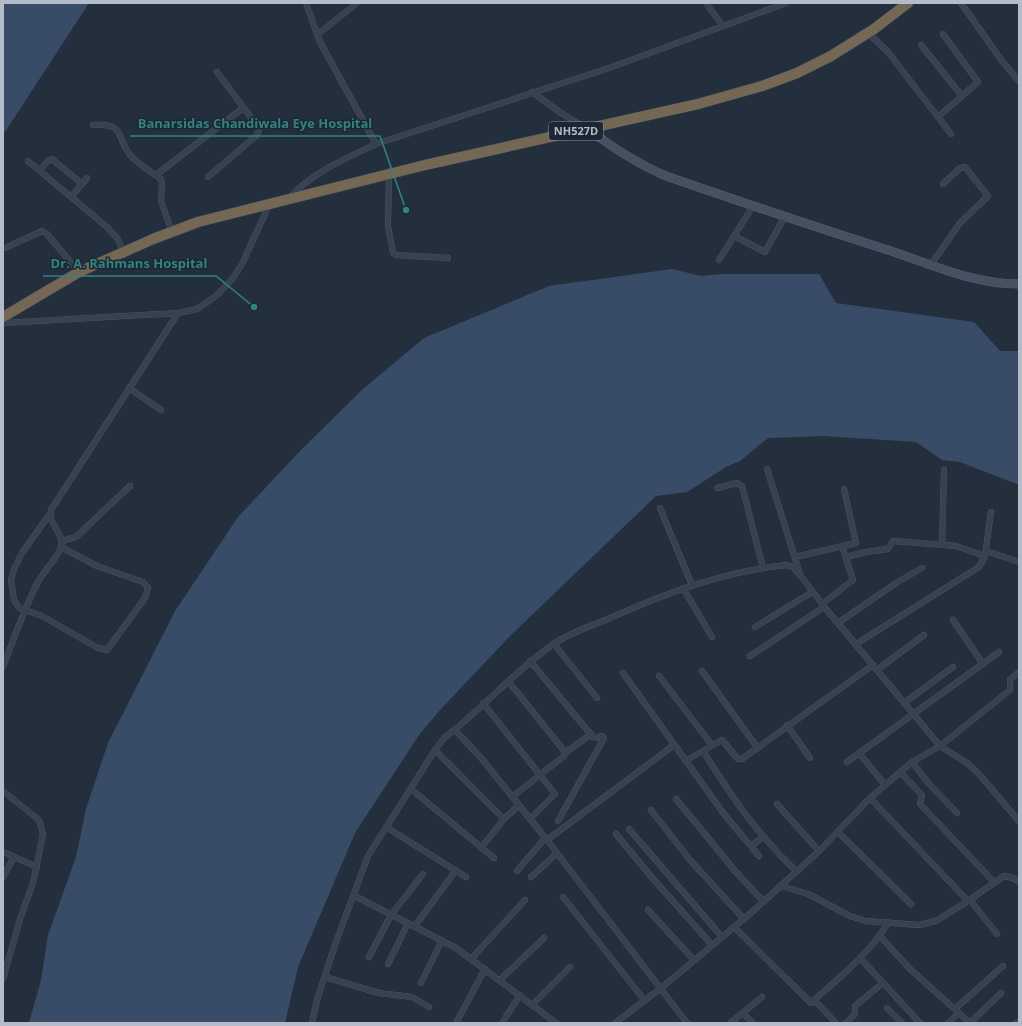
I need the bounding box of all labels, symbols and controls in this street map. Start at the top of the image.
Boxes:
callout: Banarsidas Chandiwala Eye Hospital [130,111,380,136]
text: Banarsidas Chandiwala Eye Hospital [138,114,372,132]
road number: NH527D [549,122,603,140]
callout: Dr. A. Rahmans Hospital [43,251,216,276]
text: Dr. A. Rahmans Hospital [51,254,207,272]

